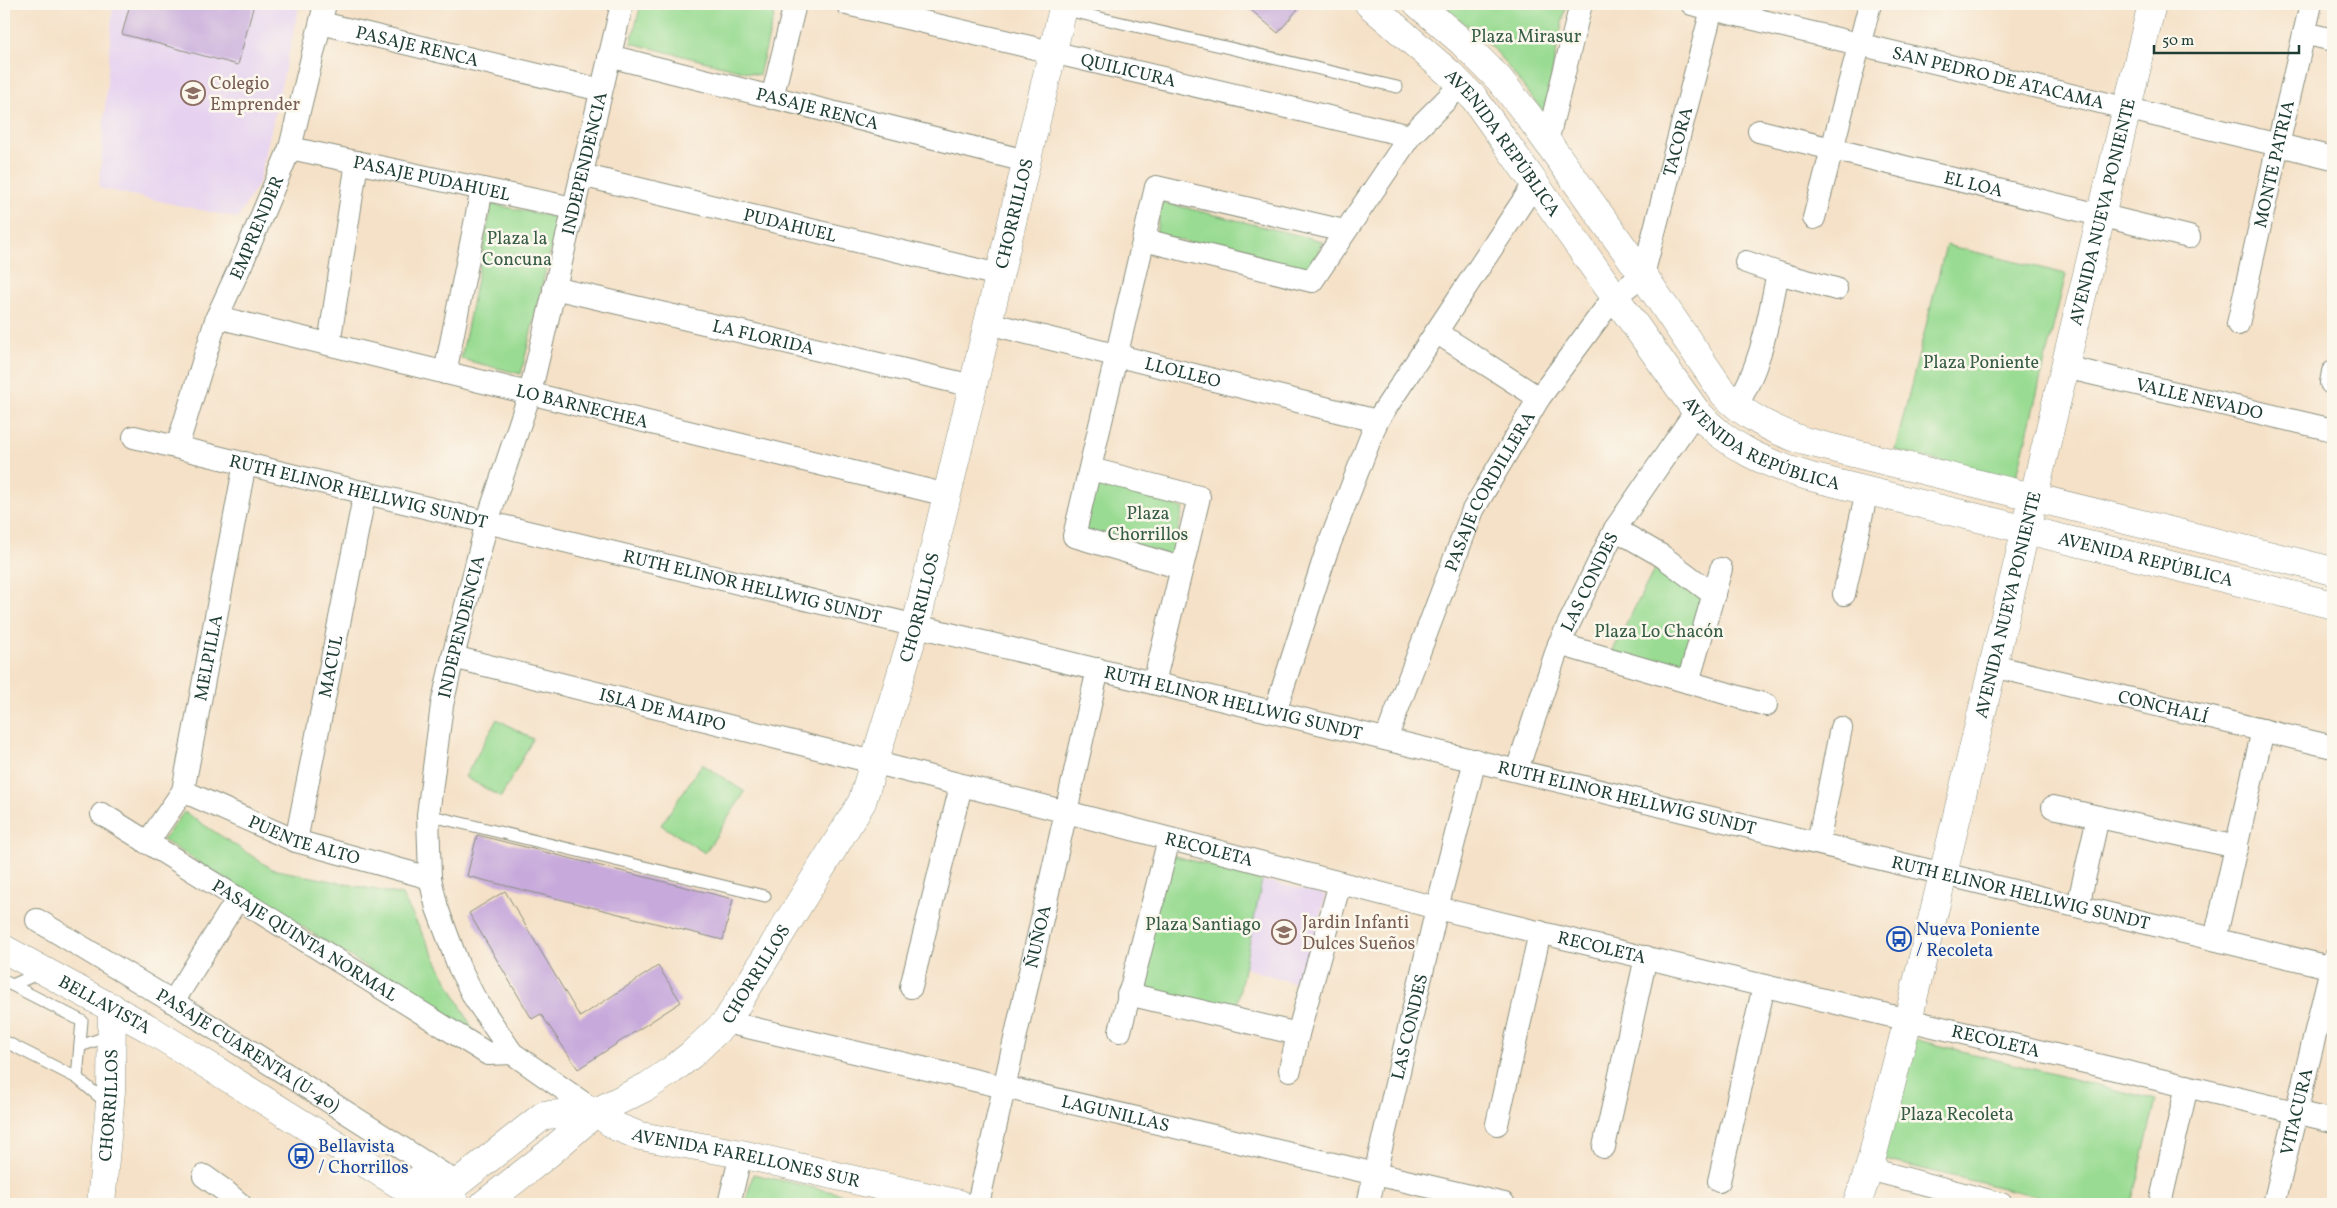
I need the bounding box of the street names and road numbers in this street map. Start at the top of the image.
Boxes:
street label: PASAJE RENCA [353,21,481,74]
street label: SAN PEDRO DE ATACAMA [1889,42,2107,117]
street label: QUILICURA [1078,48,1178,95]
street label: AVENIDA REPÚBLICA [1438,64,1566,223]
street label: PASAJE RENCA [753,82,881,138]
street label: INDEPENDENCIA [557,89,615,238]
street label: AVENIDA NUEVA PONIENTE [2064,96,2143,328]
street label: MONTE PATRIA [2249,98,2302,231]
street label: TACORA [1658,104,1700,180]
street label: PASAJE PUDAHUEL [351,151,512,208]
street label: CHORRILLOS [990,156,1041,272]
street label: EL LOA [1941,166,2006,205]
street label: EMPRENDER [225,172,291,284]
street label: PUDAHUEL [741,203,839,250]
street label: LA FLORIDA [710,314,817,363]
street label: LLOLLEO [1142,352,1223,395]
street label: VALLE NEVADO [2133,373,2265,427]
street label: LO BARNECHEA [513,379,651,436]
street label: AVENIDA REPÚBLICA [1676,392,1843,498]
street label: PASAJE CORDILLERA [1440,407,1543,576]
street label: RUTH ELINOR HELLWIG SUNDT [226,449,490,536]
street label: AVENIDA NUEVA PONIENTE [1970,489,2049,721]
street label: AVENIDA REPÚBLICA [2055,527,2236,594]
street label: LAS CONDES [1556,528,1626,637]
street label: RUTH ELINOR HELLWIG SUNDT [620,544,884,631]
street label: CHORRILLOS [894,550,947,666]
street label: INDEPENDENCIA [433,553,492,701]
street label: MELPILLA [189,612,230,703]
street label: MACUL [314,633,350,700]
street label: RUTH ELINOR HELLWIG SUNDT [1101,661,1365,747]
street label: ISLA DE MAIPO [596,683,728,739]
street label: CONCHALÍ [2115,685,2211,731]
street label: RUTH ELINOR HELLWIG SUNDT [1495,756,1759,842]
street label: PUENTE ALTO [244,810,362,872]
street label: RECOLETA [1162,827,1256,874]
street label: RUTH ELINOR HELLWIG SUNDT [1889,851,2153,937]
street label: PASAJE QUINTA NORMAL [207,874,402,1009]
street label: ÑUÑOA [1020,903,1059,971]
street label: CHORRILLOS [717,920,797,1029]
street label: RECOLETA [1555,926,1649,971]
street label: BELLAVISTA [53,970,155,1041]
street label: LAS CONDES [1386,972,1435,1083]
street label: PASAJE CUARENTA (U-40) [151,983,344,1119]
street label: RECOLETA [1949,1020,2043,1065]
street label: CHORRILLOS [94,1049,125,1163]
street label: VITACURA [2275,1066,2320,1158]
street label: LAGUNILLAS [1059,1090,1172,1139]
street label: AVENIDA FARELLONES SUR [628,1123,862,1195]

